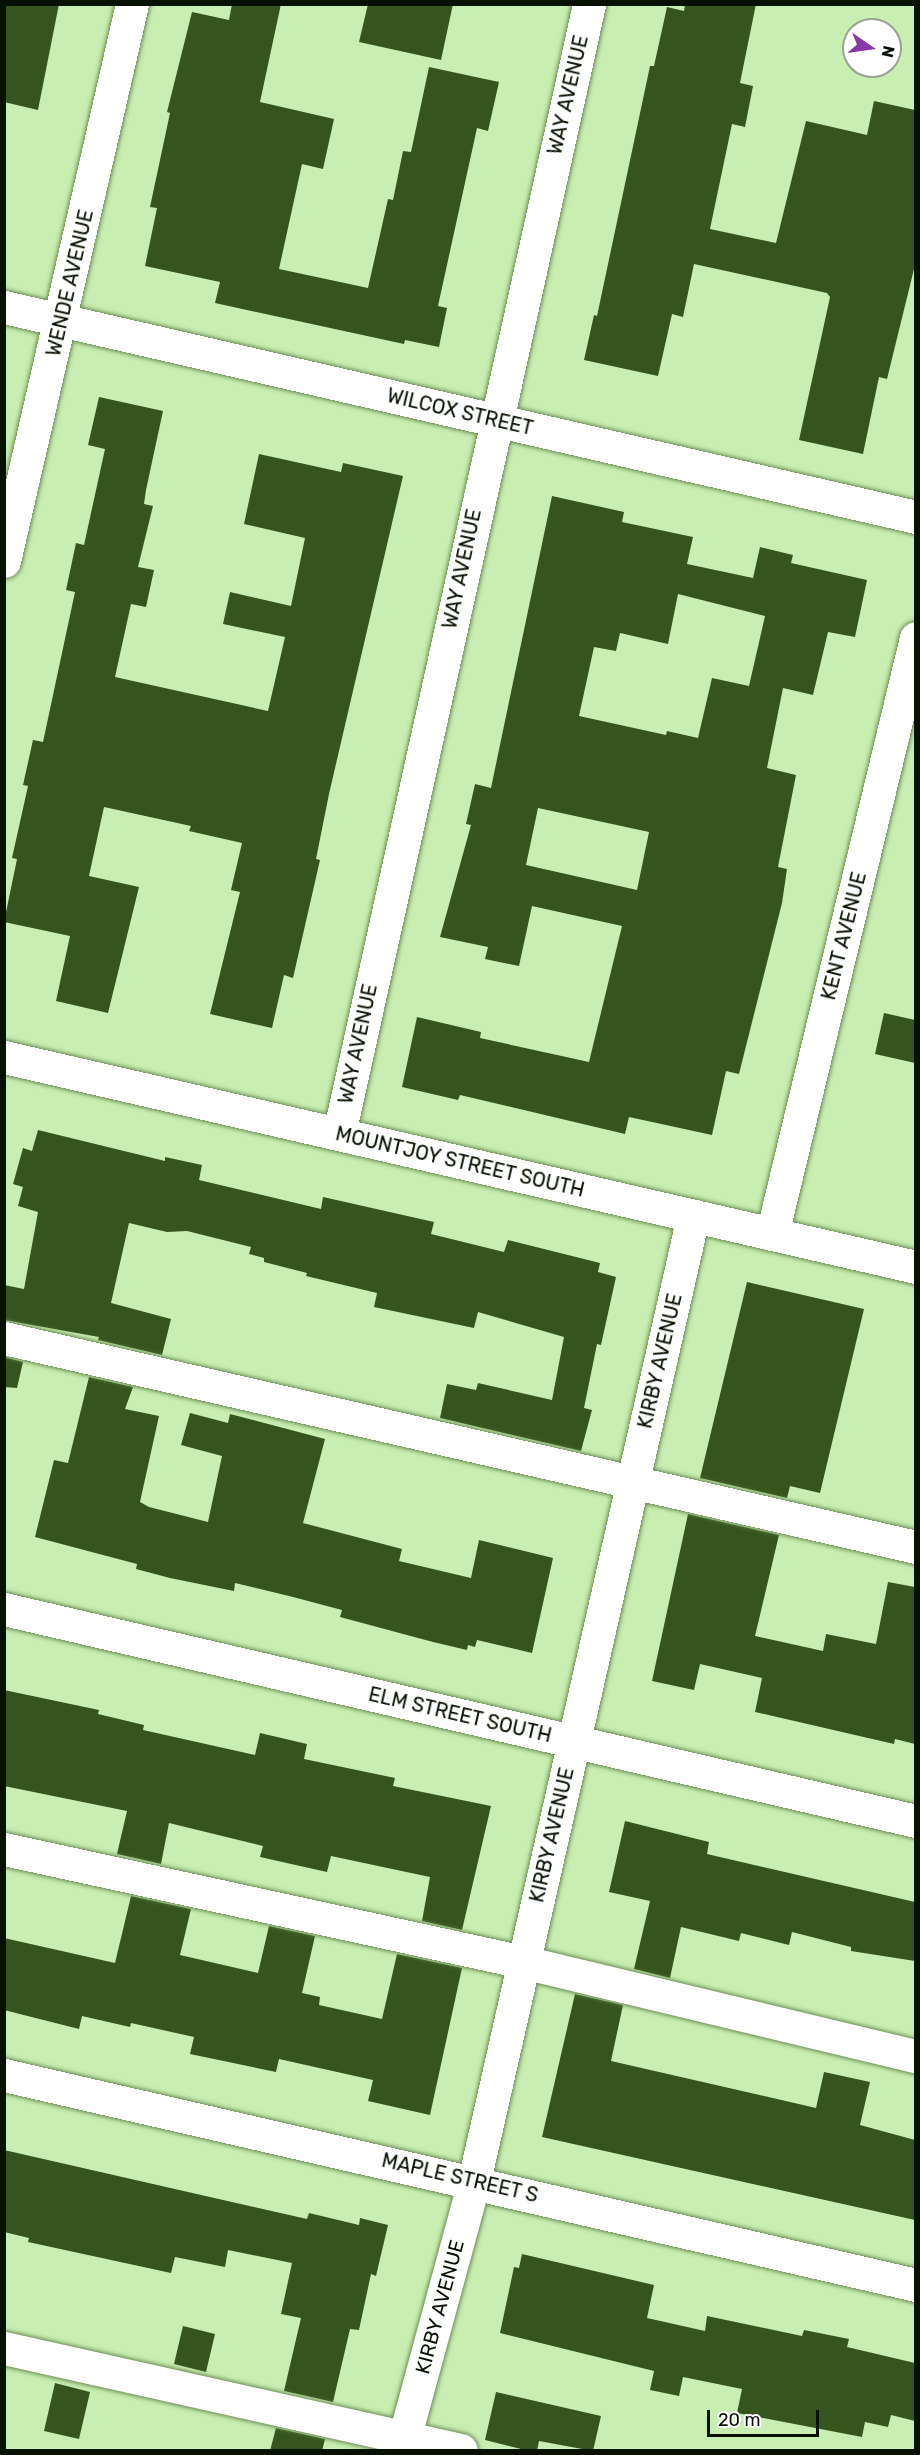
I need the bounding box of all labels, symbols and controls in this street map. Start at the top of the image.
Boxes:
north arrow [842,18,902,78]
street label: WAY AVENUE [542,32,594,158]
text: N [878,44,899,59]
street label: WENDE AVENUE [41,207,99,359]
street label: WILCOX STREET [385,384,535,440]
street label: WAY AVENUE [437,506,487,632]
street label: KENT AVENUE [816,869,872,1003]
street label: WAY AVENUE [333,981,383,1107]
street label: MOUNTJOY STREET SOUTH [333,1122,587,1202]
street label: KIRBY AVENUE [633,1291,687,1431]
street label: ELM STREET SOUTH [366,1682,554,1748]
street label: KIRBY AVENUE [525,1765,579,1905]
street label: MAPLE STREET S [379,2148,541,2208]
street label: KIRBY AVENUE [410,2237,470,2377]
scale bar [710,2398,822,2436]
text: 20 m [718,2409,760,2431]

